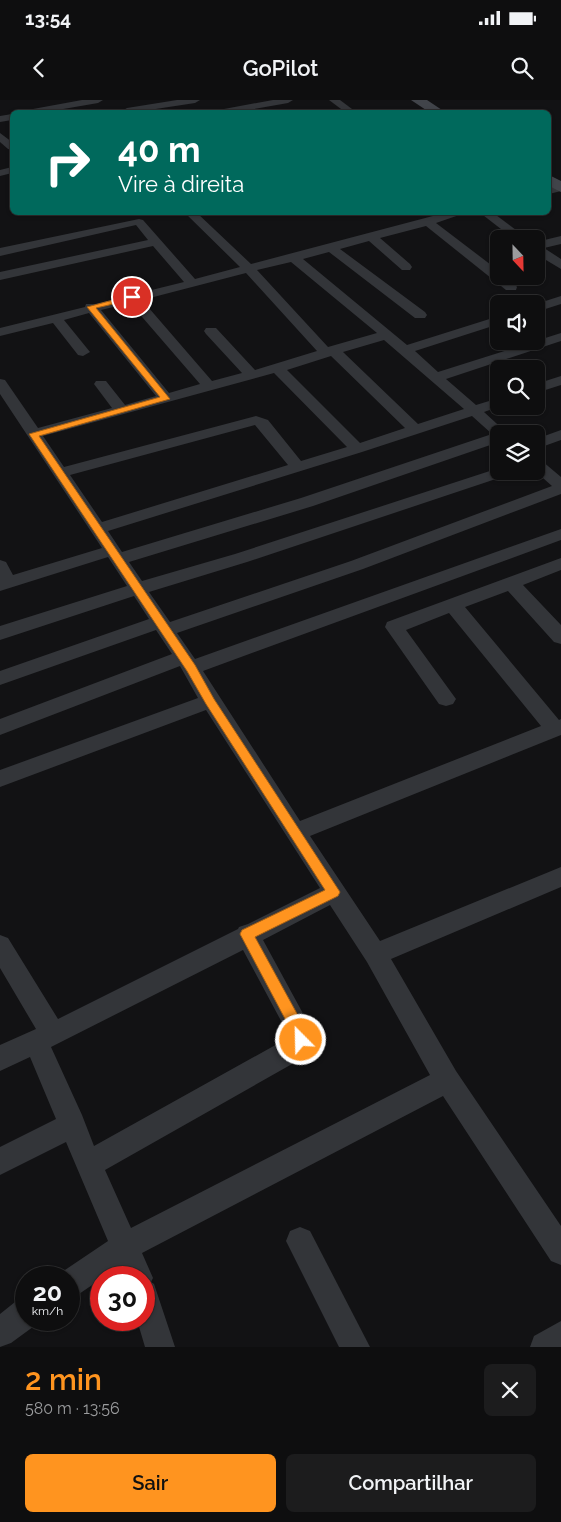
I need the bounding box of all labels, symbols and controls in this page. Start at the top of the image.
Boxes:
text: 13:54 [25,7,71,29]
icon: back [25,54,53,82]
icon: search [508,54,536,82]
text: GoPilot [243,55,318,81]
text: 40 m [118,129,200,170]
icon: right [35,130,100,195]
text: Vire à direita [118,171,244,197]
north arrow [490,230,545,285]
map controls [490,230,545,480]
pin [111,276,153,318]
icon: arrive [118,283,146,311]
button: sound [490,295,545,350]
button: search [490,360,545,415]
button: layers [490,425,545,480]
position arrow [274,1013,326,1065]
speed limit sign: 30 [90,1266,155,1331]
text: 20 [33,1277,62,1307]
text: km/h [32,1304,63,1318]
text: 2 min [25,1362,102,1397]
button: close [484,1364,536,1416]
text: 580 m · 13:56 [25,1399,120,1418]
button: Sair [25,1454,276,1512]
button: Compartilhar [286,1454,536,1512]

